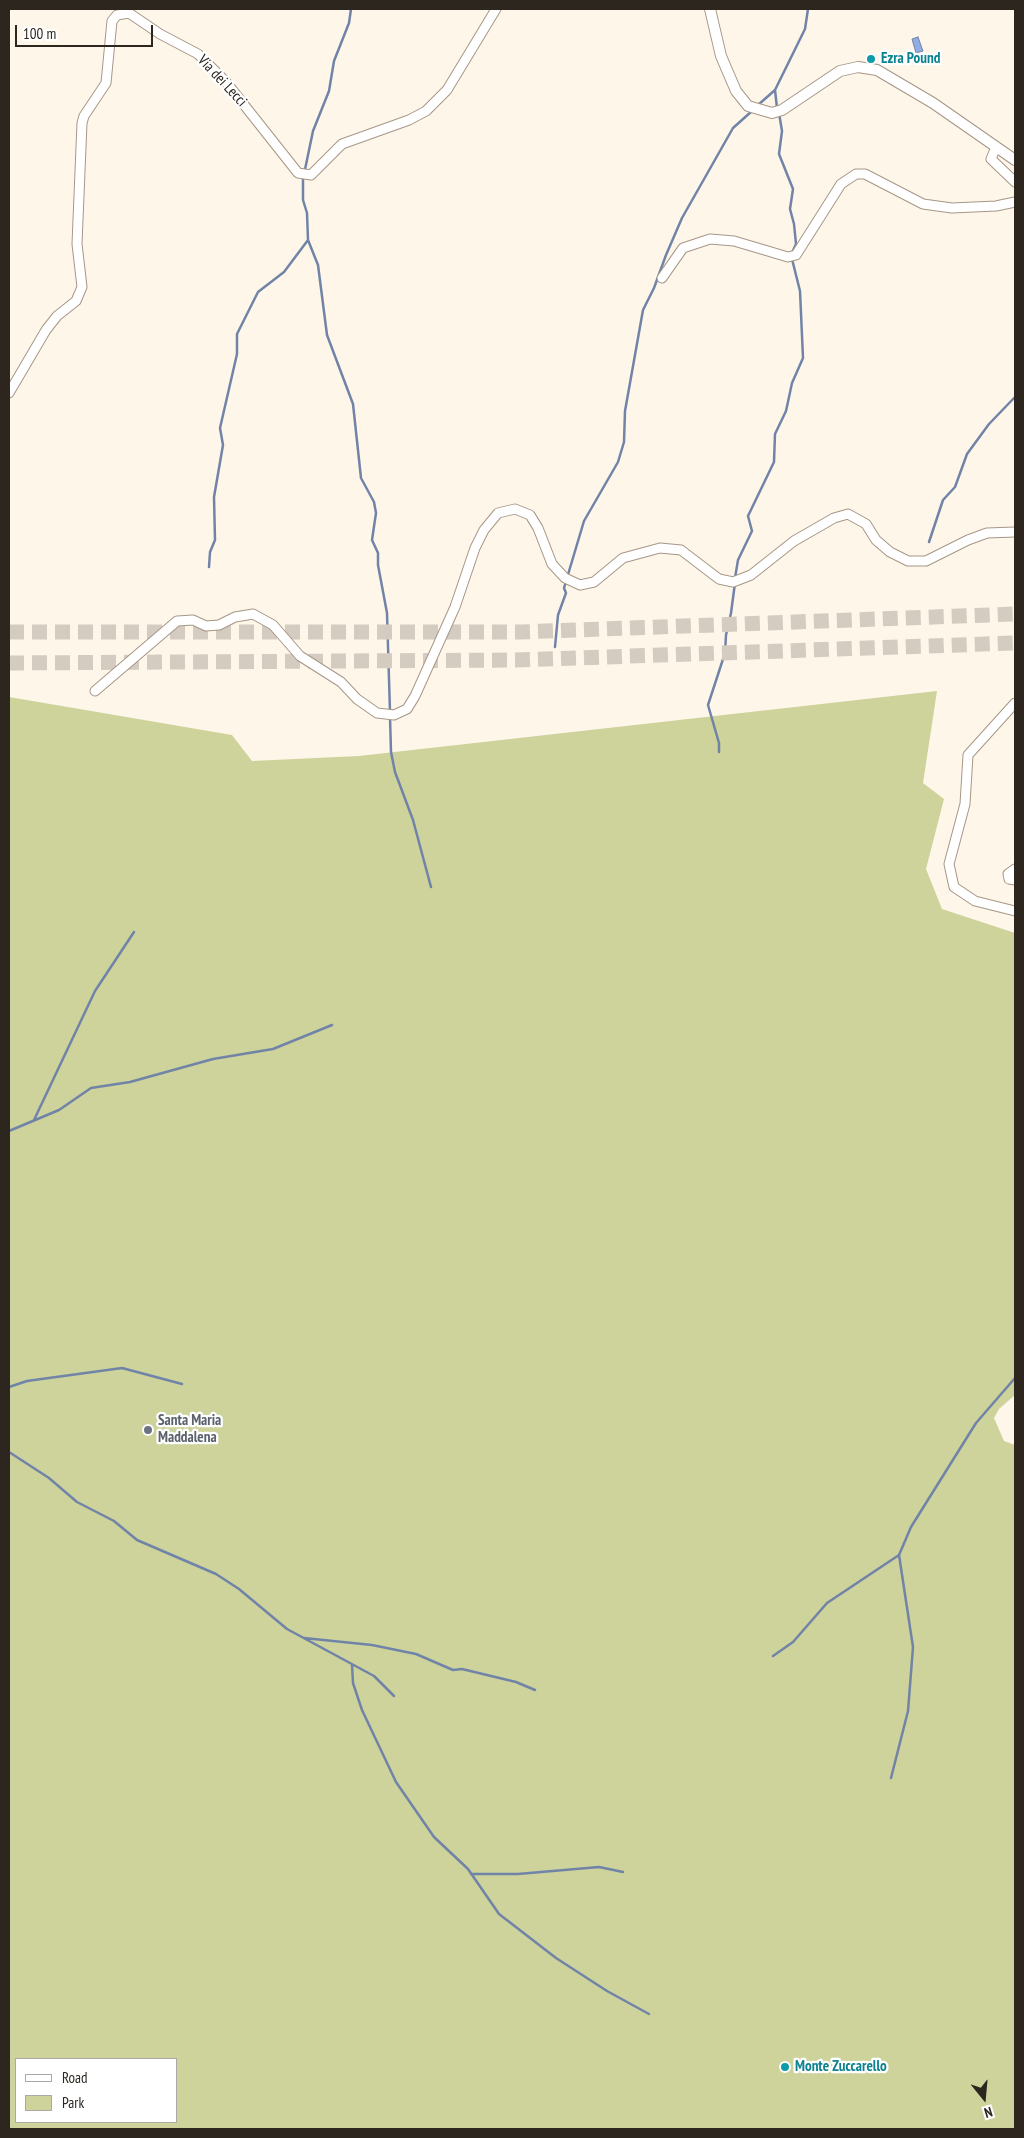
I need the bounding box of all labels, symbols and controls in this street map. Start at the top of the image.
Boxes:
scale bar [18,15,155,47]
text: 100 m [23,24,56,43]
place label: Ezra Pound [881,50,940,68]
street label: Via dei Lecci [194,52,250,110]
marker: Ezra Pound [865,53,877,65]
place label: Santa Maria Maddalena [158,1412,221,1447]
marker: Santa Maria Maddalena [142,1424,154,1436]
legend [15,2058,178,2123]
place label: Monte Zuccarello [795,2058,887,2076]
marker: Monte Zuccarello [779,2061,791,2073]
text: Road [62,2068,88,2087]
north arrow [959,2073,1009,2123]
text: Park [62,2093,84,2112]
text: N [982,2103,995,2122]

